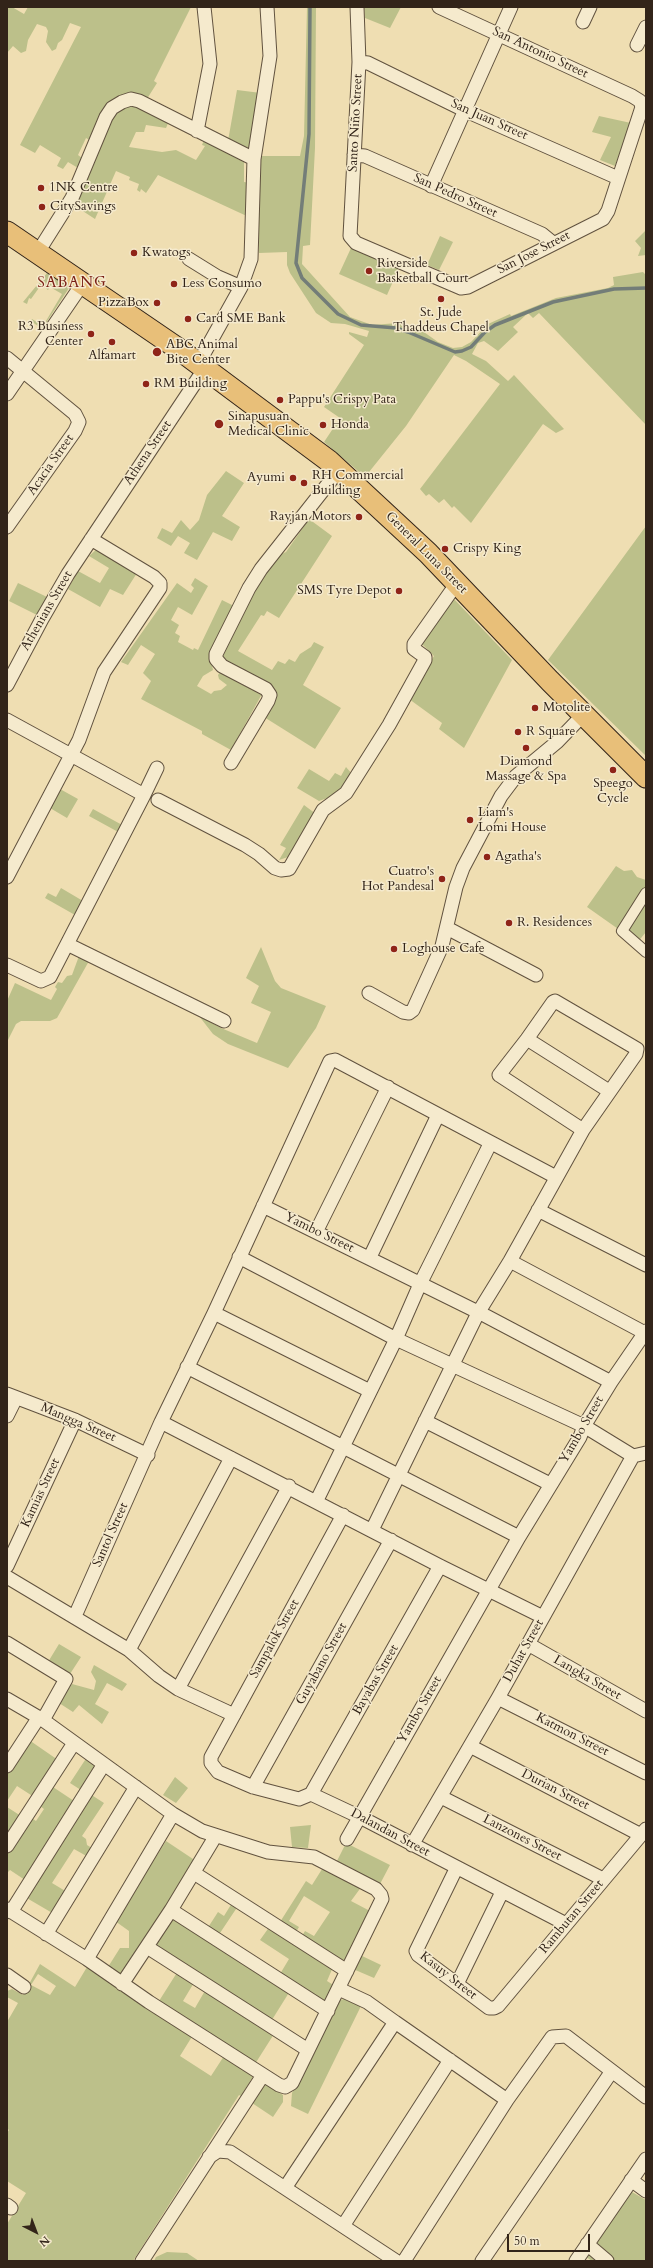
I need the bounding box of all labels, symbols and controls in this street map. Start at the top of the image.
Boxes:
street label: San Antonio Street [490,24,590,82]
street label: Santo Niño Street [346,74,366,172]
street label: San Juan Street [448,96,530,144]
street label: San Pedro Street [411,171,499,221]
place label: 1NK Centre [49,180,118,196]
marker: 1NK Centre [36,183,46,193]
place label: CitySavings [50,199,116,215]
marker: CitySavings [37,202,47,212]
street label: San Jose Street [495,228,573,278]
place label: Kwatogs [142,245,190,261]
marker: Kwatogs [129,248,139,258]
place label: Riverside Basketball Court [377,256,468,287]
marker: Riverside Basketball Court [364,266,374,276]
district label: SABANG [37,275,107,293]
place label: Less Consumo [182,276,262,292]
marker: Less Consumo [169,279,179,289]
marker: St. Jude Thaddeus Chapel [436,294,446,304]
place label: PizzaBox [98,295,149,311]
marker: PizzaBox [152,298,162,308]
place label: St. Jude Thaddeus Chapel [393,305,489,336]
place label: Card SME Bank [196,311,286,327]
marker: Card SME Bank [183,314,193,324]
place label: R3 Business Center [18,319,83,350]
marker: R3 Business Center [86,329,96,339]
marker: Alfamart [107,337,117,347]
place label: ABC Animal Bite Center [166,337,238,368]
marker: ABC Animal Bite Center [151,346,163,358]
place label: Alfamart [88,348,136,364]
place label: RM Building [154,376,227,392]
marker: RM Building [141,379,151,389]
place label: Pappu's Crispy Pata [288,392,396,408]
marker: Pappu's Crispy Pata [275,395,285,405]
place label: Sinapusuan Medical Clinic [228,409,309,440]
place label: Honda [331,417,369,433]
street label: Athena Street [121,418,175,488]
marker: Sinapusuan Medical Clinic [213,418,225,430]
marker: Honda [318,420,328,430]
street label: Acacia Street [24,432,78,498]
place label: RH Commercial Building [312,468,403,499]
place label: Ayumi [247,470,285,486]
marker: Ayumi [288,473,298,483]
marker: RH Commercial Building [299,478,309,488]
place label: Rayjan Motors [270,509,351,525]
street label: General Luna Street [382,509,470,597]
marker: Rayjan Motors [354,512,364,522]
place label: Crispy King [453,541,521,557]
marker: Crispy King [440,544,450,554]
street label: Athenians Street [18,568,76,654]
place label: SMS Tyre Depot [297,583,391,599]
marker: SMS Tyre Depot [394,586,404,596]
place label: Motolite [543,700,590,716]
marker: Motolite [530,703,540,713]
place label: R Square [526,724,575,740]
marker: R Square [513,727,523,737]
marker: Diamond Massage & Spa [521,743,531,753]
place label: Diamond Massage & Spa [485,754,567,785]
marker: Speego Cycle [608,765,618,775]
place label: Speego Cycle [593,776,633,807]
place label: Liam's Lomi House [478,805,546,836]
marker: Liam's Lomi House [465,815,475,825]
place label: Agatha's [495,849,541,865]
marker: Agatha's [482,852,492,862]
place label: Cuatro's Hot Pandesal [362,864,434,895]
marker: Cuatro's Hot Pandesal [437,874,447,884]
place label: R. Residences [517,915,592,931]
marker: R. Residences [504,918,514,928]
place label: Loghouse Cafe [402,941,485,957]
marker: Loghouse Cafe [389,944,399,954]
street label: Yambo Street [282,1210,356,1256]
street label: Yambo Street [556,1394,608,1466]
street label: Mangga Street [38,1400,118,1446]
street label: Kamias Street [18,1456,64,1530]
street label: Santol Street [90,1500,132,1570]
street label: Sampalok Street [247,1597,303,1681]
street label: Duhat Street [500,1617,548,1685]
street label: Guyabano Street [293,1620,351,1708]
street label: Bayabas Street [350,1642,402,1718]
street label: Langka Street [550,1652,624,1704]
street label: Yambo Street [394,1674,446,1746]
street label: Katmon Street [533,1710,611,1760]
street label: Durian Street [519,1766,591,1814]
street label: Dalandan Street [348,1806,432,1860]
street label: Lanzones Street [480,1812,564,1864]
street label: Rambutan Street [537,1877,607,1957]
street label: Kasuy Street [416,1949,480,2003]
north arrow [16,2212,56,2252]
scale bar [509,2226,592,2252]
text: N [36,2233,53,2250]
text: 50 m [514,2233,540,2249]

